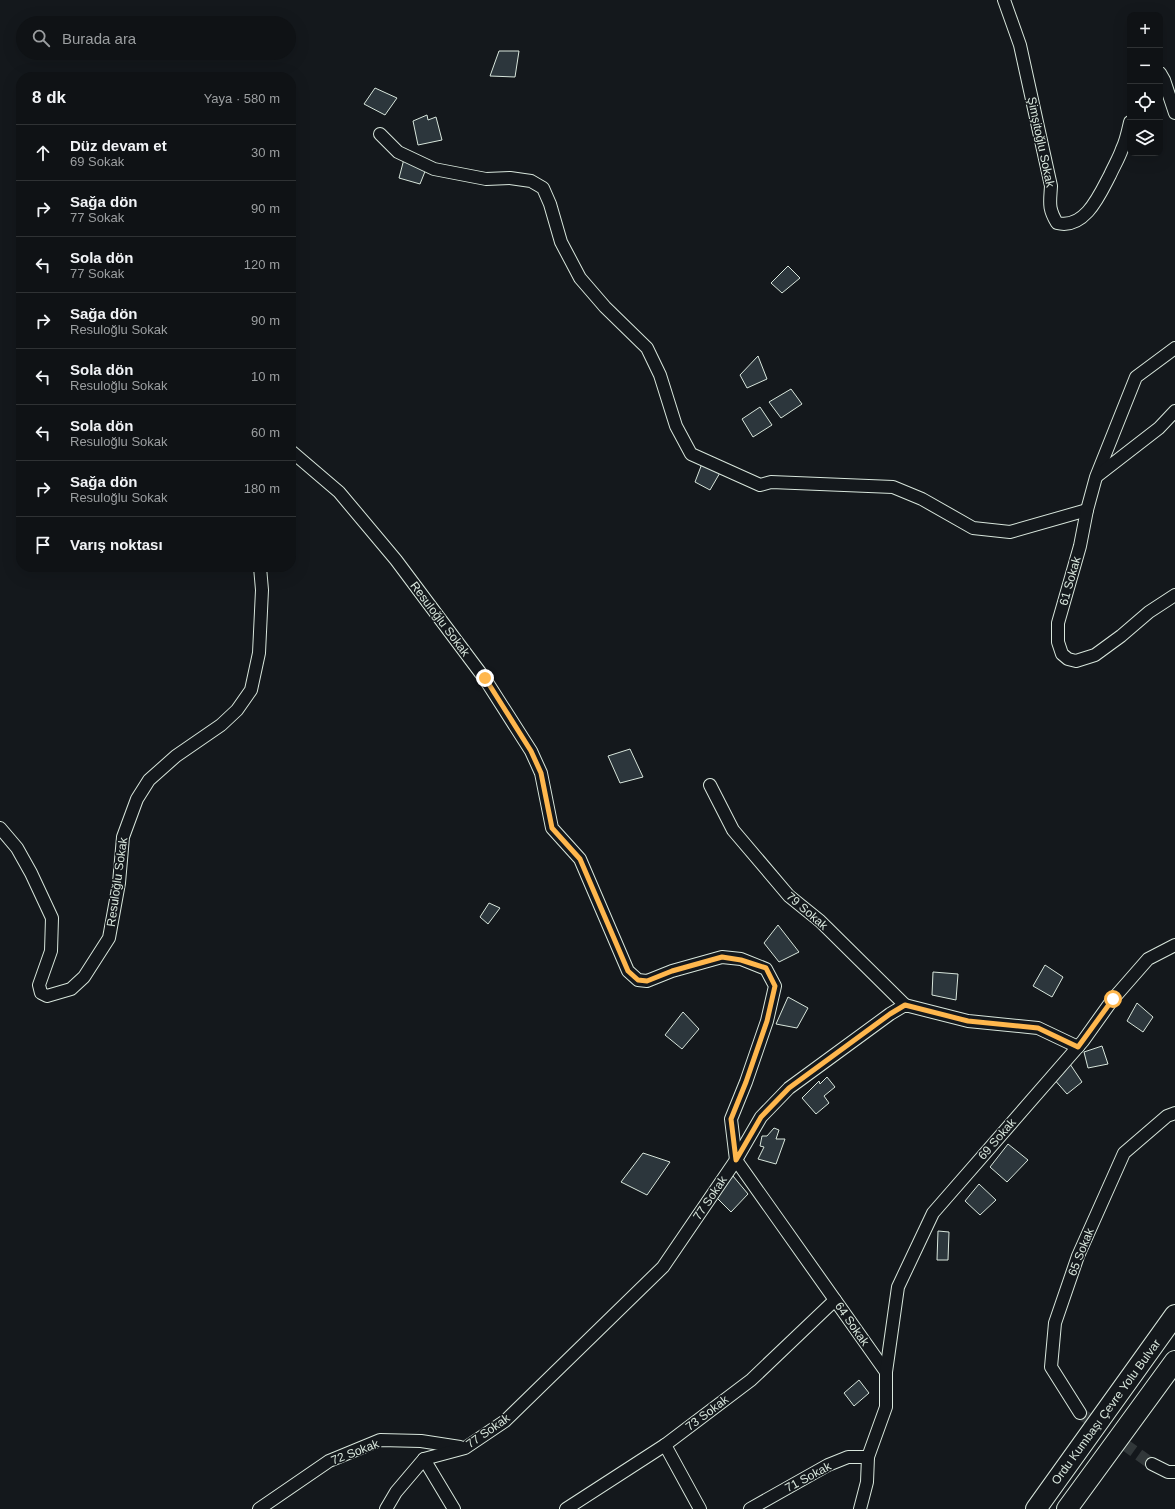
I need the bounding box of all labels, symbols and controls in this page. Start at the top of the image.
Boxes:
map controls [1127,12,1163,156]
button: + [1127,12,1163,48]
search box [16,16,296,60]
icon: search [30,27,52,49]
text: Burada ara [62,30,136,47]
button: − [1127,48,1163,84]
button: locate [1127,84,1163,120]
text: 8 dk [32,88,66,107]
text: Yaya · 580 m [204,91,280,106]
street label: Şimşitoğlu Sokak [1025,96,1058,189]
button: layers [1127,120,1163,156]
text: Düz devam et [70,137,167,154]
icon: ahead [32,142,54,164]
text: 30 m [251,145,280,160]
text: 69 Sokak [70,154,124,169]
text: Sağa dön [70,193,138,210]
icon: right [32,198,54,220]
text: 90 m [251,201,280,216]
text: 77 Sokak [70,210,124,225]
text: Sola dön [70,249,133,266]
icon: left [32,254,54,276]
text: 120 m [244,257,280,272]
text: 77 Sokak [70,266,124,281]
text: Sağa dön [70,305,138,322]
icon: right [32,310,54,332]
text: 90 m [251,313,280,328]
text: Resuloğlu Sokak [70,322,168,337]
text: Sola dön [70,361,133,378]
icon: left [32,366,54,388]
text: 10 m [251,369,280,384]
text: Resuloğlu Sokak [70,378,168,393]
text: Sola dön [70,417,133,434]
icon: left [32,422,54,444]
text: 60 m [251,425,280,440]
text: Resuloğlu Sokak [70,434,168,449]
text: Sağa dön [70,473,138,490]
icon: right [32,478,54,500]
text: 180 m [244,481,280,496]
text: Resuloğlu Sokak [70,490,168,505]
icon: arrive [32,534,54,556]
text: Varış noktası [70,536,163,553]
street label: 61 Sokak [1056,554,1084,607]
street label: Resuloğlu Sokak [407,579,473,660]
route end [476,669,494,687]
street label: Resuloğlu Sokak [104,835,130,928]
street label: 79 Sokak [784,889,831,933]
route start [1104,990,1122,1008]
street label: 69 Sokak [975,1115,1019,1162]
street label: 77 Sokak [690,1173,730,1223]
street label: 65 Sokak [1065,1225,1097,1278]
street label: 64 Sokak [832,1299,873,1349]
street label: Ordu Kumbaşı Çevre Yolu Bulvar [1049,1337,1163,1487]
street label: 73 Sokak [683,1392,732,1434]
street label: 77 Sokak [463,1410,513,1451]
street label: 72 Sokak [329,1436,382,1468]
street label: 71 Sokak [783,1459,834,1495]

